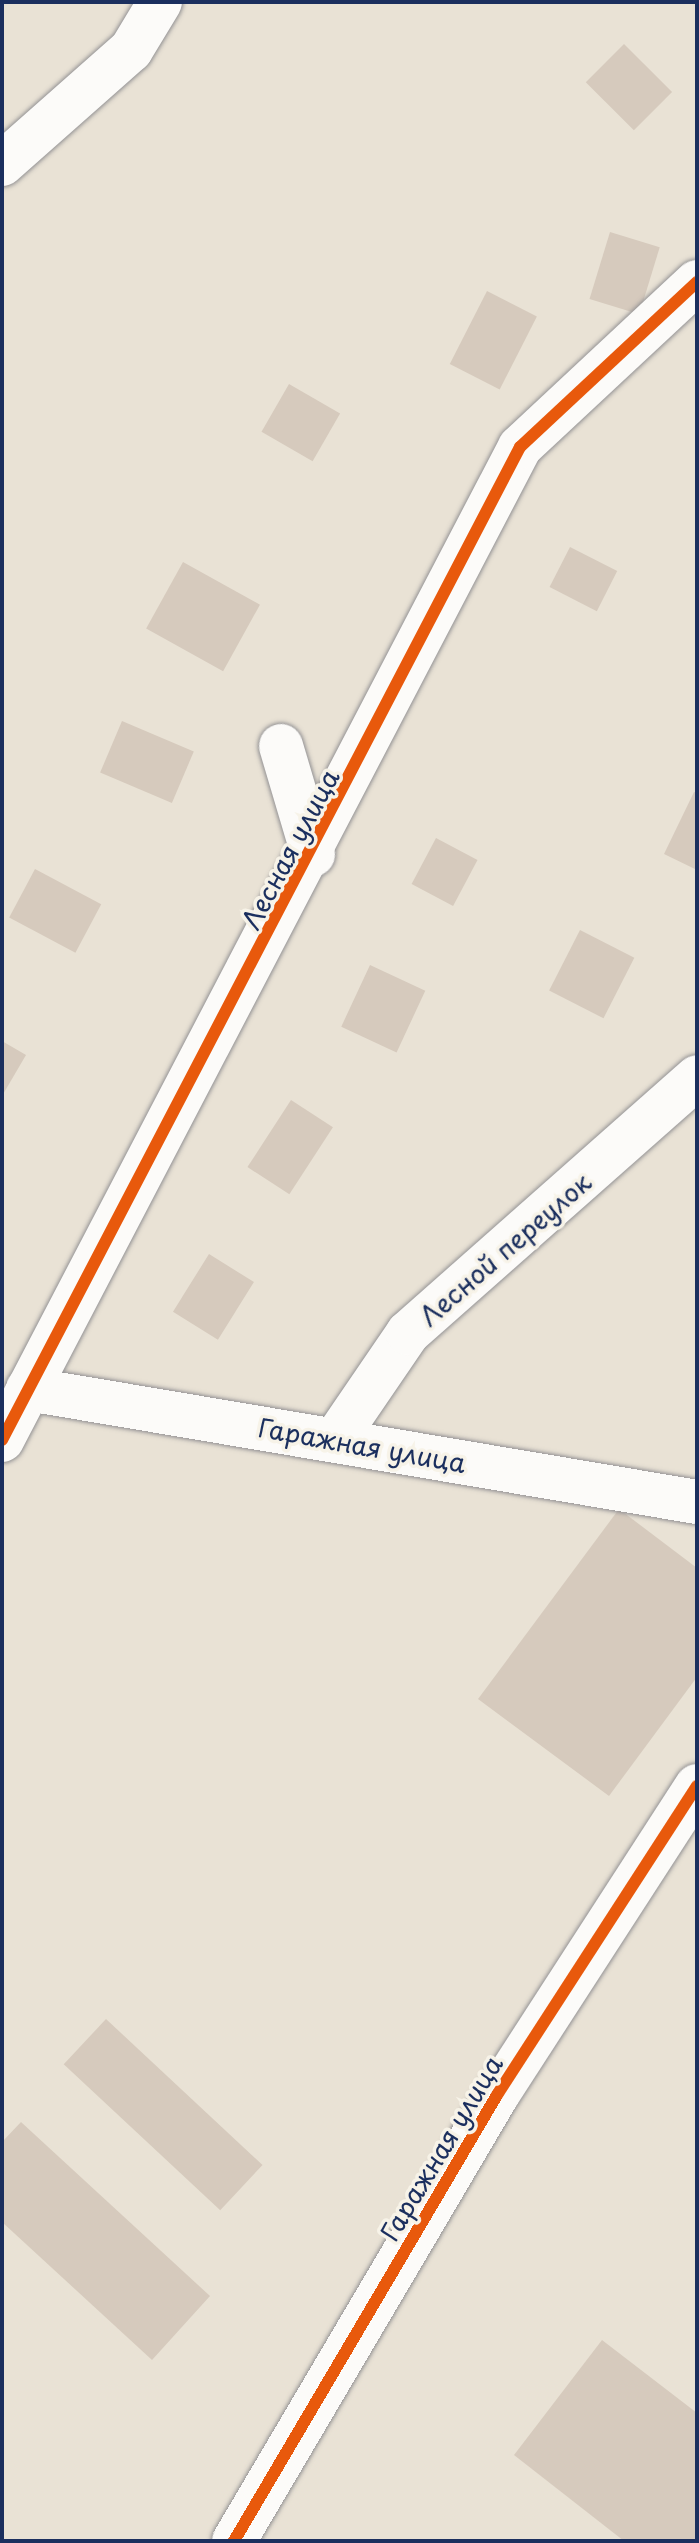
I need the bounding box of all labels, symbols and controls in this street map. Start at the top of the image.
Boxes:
street label: Лесная улица [234,763,346,935]
street label: Лесной переулок [413,1166,597,1332]
street label: Гаражная улица [255,1411,469,1479]
street label: Гаражная улица [373,2049,509,2247]

